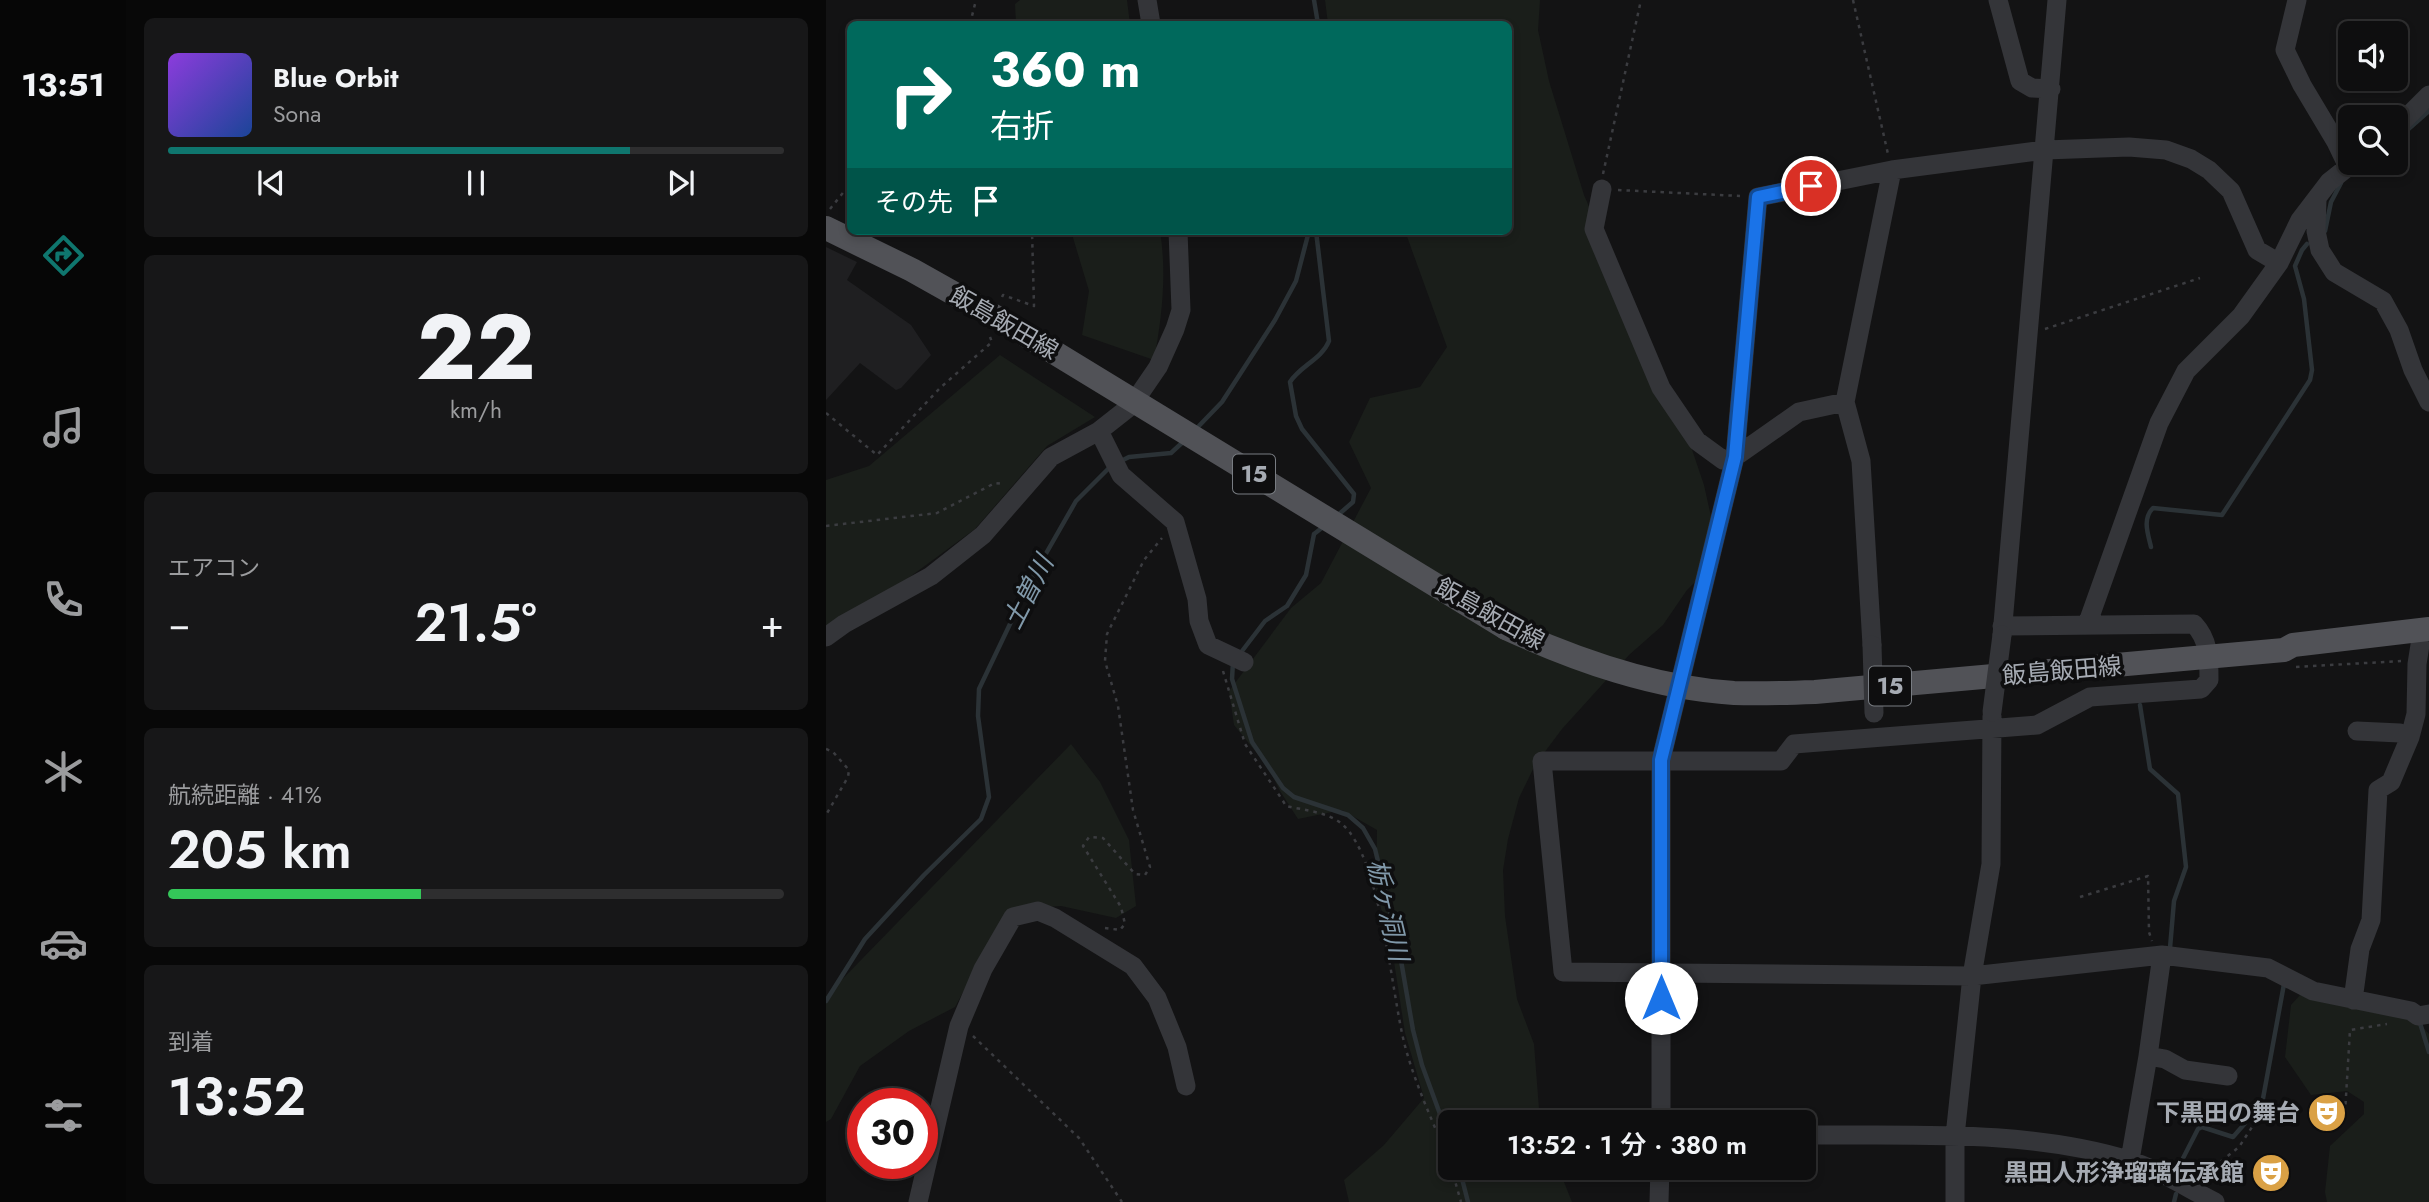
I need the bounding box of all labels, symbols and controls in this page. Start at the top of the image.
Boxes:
map controls [2338,21,2408,175]
button: sound [2338,21,2408,91]
text: 360 m [990,35,1141,105]
icon: right [875,49,966,140]
text: Blue Orbit [273,59,398,97]
text: 13:51 [21,62,105,108]
text: Sona [273,97,321,131]
text: 右折 [990,103,1054,149]
button: search [2338,105,2408,175]
pin [1781,156,1841,216]
icon: previous [252,164,290,202]
icon: pause [457,164,495,202]
icon: next [662,164,700,202]
icon: arrive [1792,167,1830,205]
icon: arrive [967,182,1005,220]
text: その先 [875,183,953,221]
icon: directions [39,231,88,280]
street label: 飯島飯田線 [944,277,1065,368]
text: 22 [416,282,536,413]
text: km/h [450,393,502,427]
icon: music [39,403,88,452]
road number: 15 [1233,454,1275,494]
water label: 土曽川 [993,546,1064,635]
text: エアコン [168,551,260,585]
street label: 飯島飯田線 [1429,569,1551,658]
icon: phone [39,575,88,624]
text: 21.5° [415,585,537,661]
text: − [168,596,190,651]
text: + [761,596,784,651]
street label: 飯島飯田線 [2001,648,2123,693]
road number: 15 [1869,666,1911,706]
icon: climate [39,747,88,796]
text: 航続距離 · 41% [168,778,322,812]
text: 205 km [168,812,352,888]
water label: 栃ヶ洞川 [1358,855,1419,968]
icon: car [39,919,88,968]
position arrow [1624,961,1698,1035]
text: 到着 [168,1025,214,1059]
text: 13:52 [168,1059,306,1135]
speed limit sign: 30 [847,1088,938,1179]
icon: filters [39,1091,88,1140]
theatre icon: 下黒田の舞台 [2306,1092,2348,1134]
place label: 下黒田の舞台 [2156,1095,2300,1130]
text: 13:52 · 1 分 · 380 m [1507,1126,1747,1164]
theatre icon: 黒田人形浄瑠璃伝承館 [2250,1152,2292,1194]
place label: 黒田人形浄瑠璃伝承館 [2004,1155,2244,1190]

